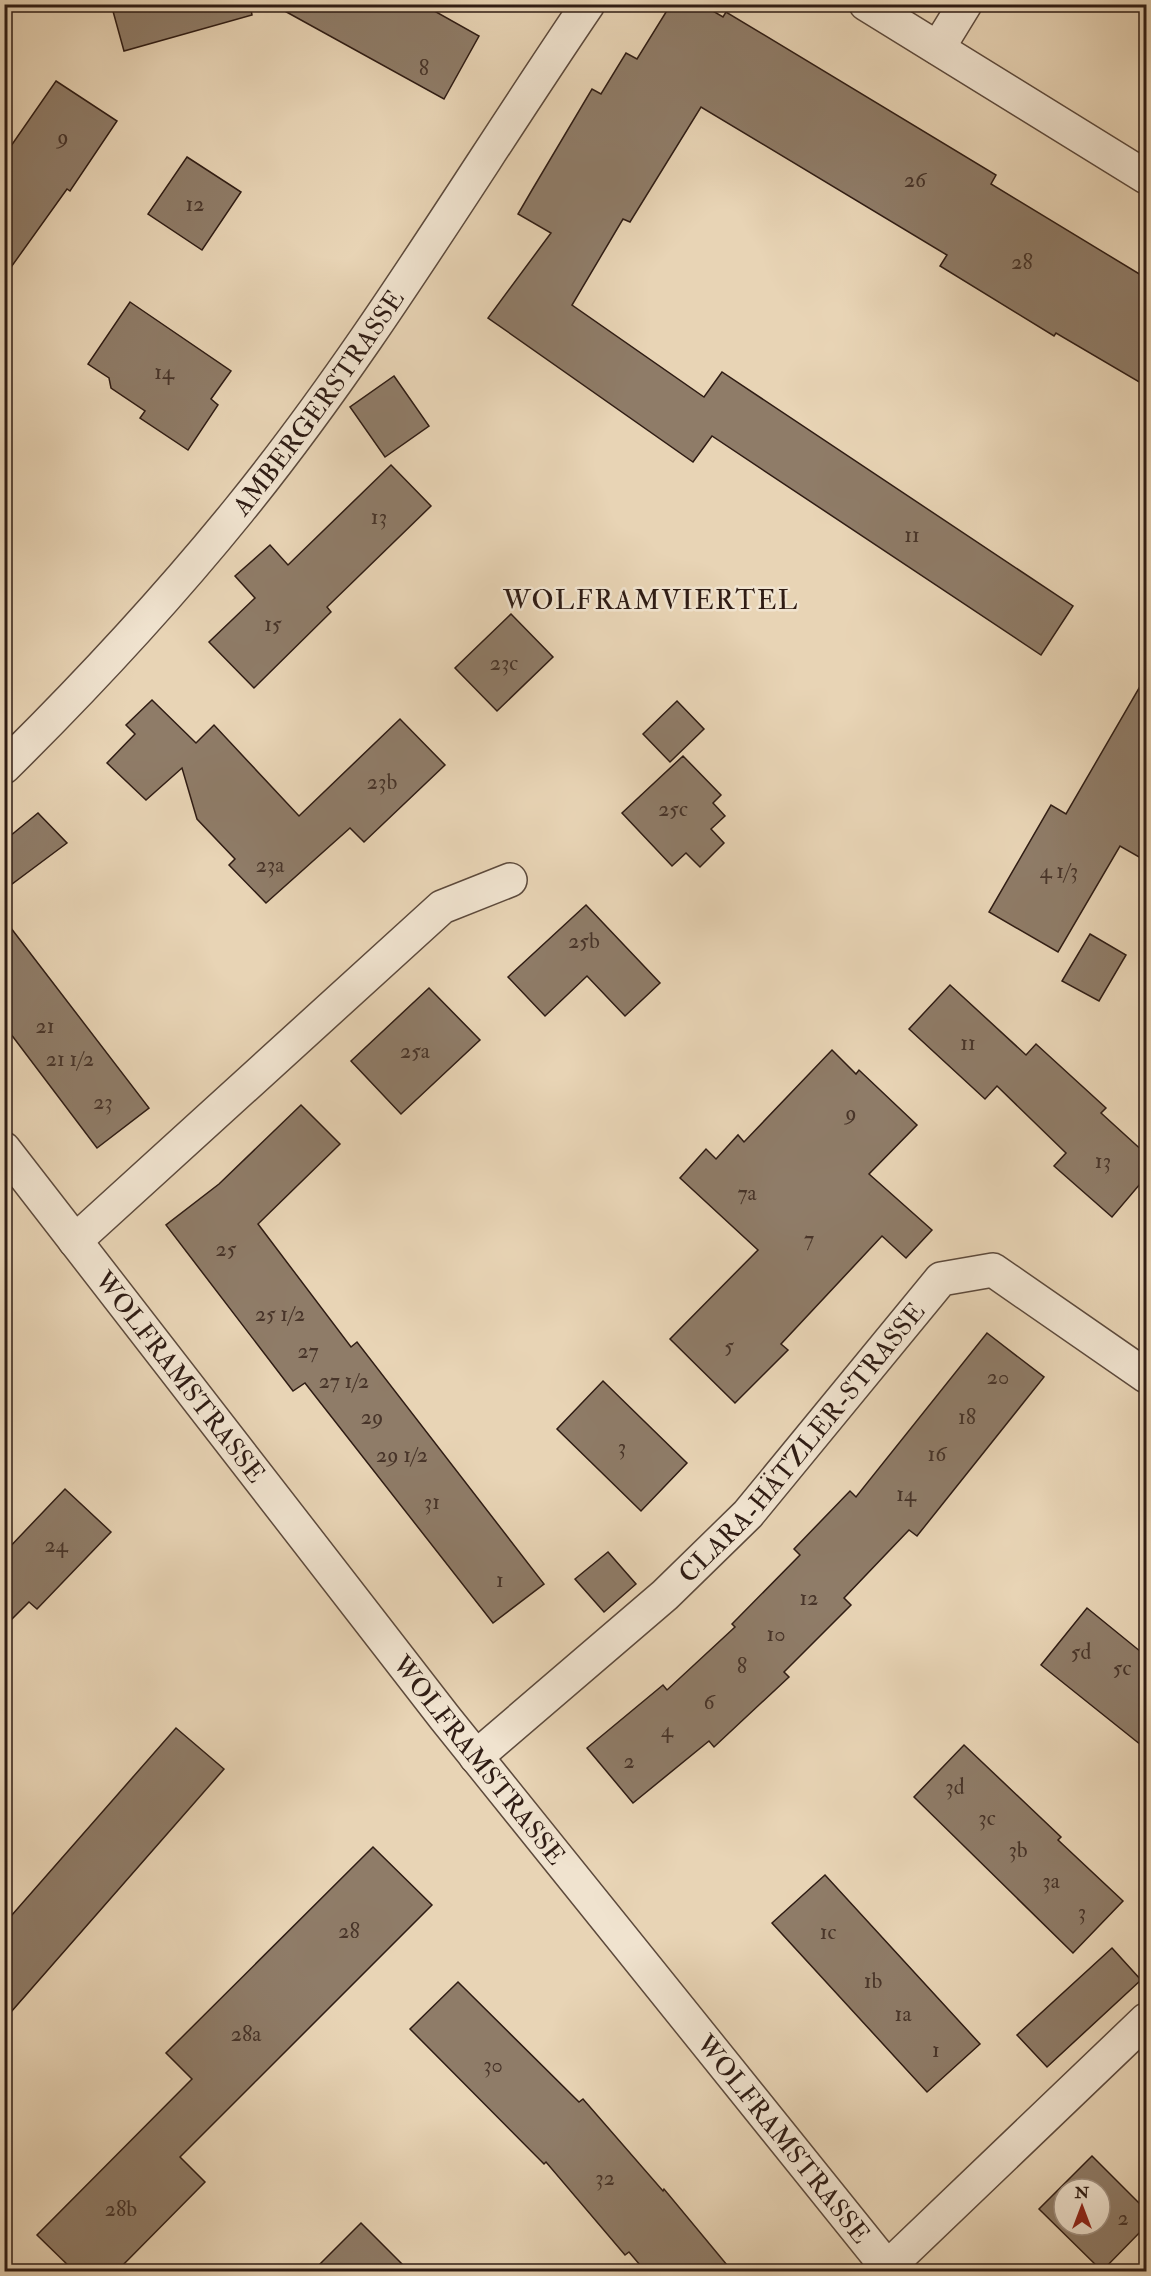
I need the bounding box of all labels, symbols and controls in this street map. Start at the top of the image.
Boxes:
house number: 8 [419,54,429,82]
house number: 9 [55,123,69,151]
house number: 26 [904,166,928,194]
house number: 12 [185,190,205,218]
house number: 28 [1011,248,1033,276]
street label: AMBERGERSTRASSE [225,284,412,523]
house number: 14 [154,358,175,386]
house number: 13 [371,503,387,531]
house number: 11 [904,521,920,549]
district label: WOLFRAMVIERTEL [502,584,799,617]
house number: 15 [264,610,282,638]
house number: 23c [490,649,518,677]
house number: 23b [367,768,397,796]
house number: 25c [658,795,688,823]
house number: 23a [256,851,285,879]
house number: 4 1/3 [1040,857,1078,885]
house number: 25b [568,927,600,955]
house number: 21 [35,1012,55,1040]
house number: 11 [960,1029,976,1057]
house number: 25a [400,1037,431,1065]
house number: 21 1/2 [46,1045,94,1073]
house number: 23 [93,1088,113,1116]
house number: 9 [843,1099,857,1127]
house number: 13 [1095,1147,1111,1175]
house number: 7a [737,1179,758,1207]
house number: 7 [804,1225,814,1253]
house number: 25 [216,1235,237,1263]
street label: WOLFRAMSTRASSE [87,1264,272,1489]
street label: CLARA-HÄTZLER-STRASSE [672,1296,932,1590]
house number: 25 1/2 [255,1300,305,1328]
house number: 5 [724,1332,734,1360]
house number: 27 [297,1337,319,1365]
house number: 20 [987,1363,1009,1391]
house number: 27 1/2 [319,1367,369,1395]
house number: 29 [361,1403,383,1431]
house number: 18 [958,1403,976,1431]
house number: 3 [618,1433,626,1461]
house number: 16 [928,1440,948,1468]
house number: 29 1/2 [376,1441,428,1469]
house number: 14 [896,1480,917,1508]
house number: 31 [424,1488,440,1516]
house number: 24 [44,1531,69,1559]
house number: 1 [496,1566,504,1594]
house number: 12 [799,1584,819,1612]
house number: 10 [766,1620,786,1648]
house number: 5d [1071,1638,1091,1666]
street label: WOLFRAMSTRASSE [385,1648,572,1872]
house number: 8 [737,1652,747,1680]
house number: 5c [1113,1654,1131,1682]
house number: 6 [703,1688,716,1716]
house number: 4 [661,1716,674,1744]
house number: 2 [623,1747,635,1775]
house number: 3d [945,1773,965,1801]
house number: 3c [978,1804,996,1832]
house number: 3b [1008,1836,1028,1864]
house number: 3a [1042,1867,1061,1895]
house number: 3 [1078,1898,1086,1926]
house number: 28 [338,1917,360,1945]
house number: 1c [820,1918,836,1946]
house number: 1b [864,1967,883,1995]
house number: 1a [895,2000,912,2028]
house number: 28a [231,2020,262,2048]
street label: WOLFRAMSTRASSE [689,2028,877,2250]
house number: 1 [932,2036,940,2064]
house number: 30 [483,2051,503,2079]
house number: 32 [595,2164,615,2192]
north arrow [1052,2177,1112,2237]
text: N [1074,2183,1090,2203]
house number: 28b [105,2195,137,2223]
house number: 2 [1117,2204,1129,2232]

